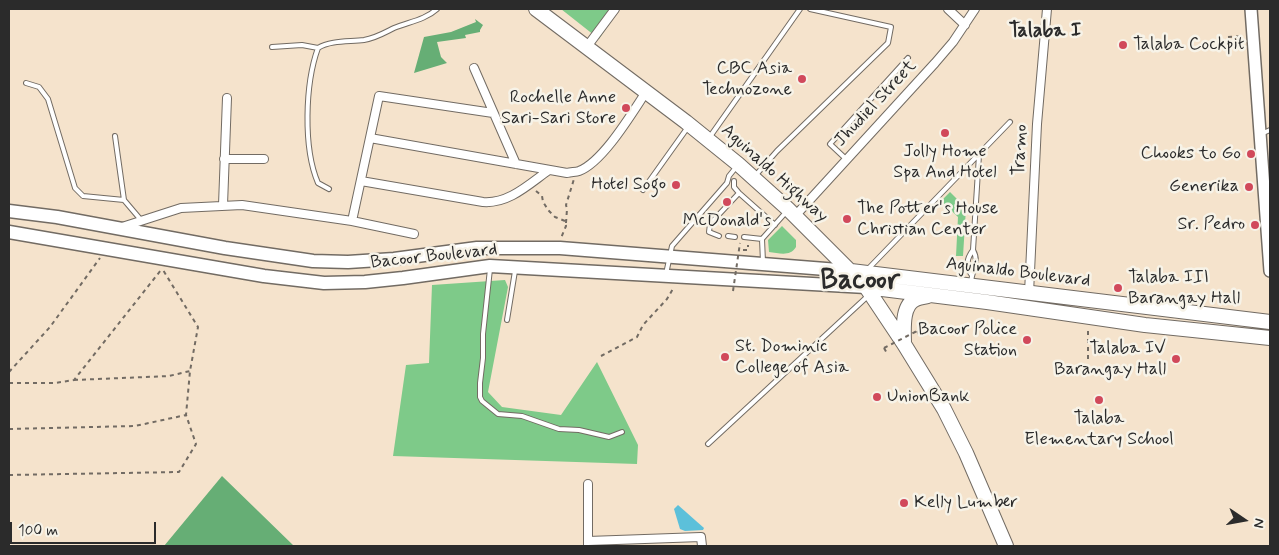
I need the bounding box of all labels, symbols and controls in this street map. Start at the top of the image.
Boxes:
district label: Talaba I [1009,20,1081,44]
place label: Talaba Cockpit [1133,34,1245,56]
marker: Talaba Cockpit [1117,39,1129,51]
street label: Jhudiel Street [830,56,922,152]
place label: CBC Asia Technozone [702,58,792,100]
marker: CBC Asia Technozone [796,73,808,85]
place label: Rochelle Anne Sari-Sari Store [501,87,616,130]
marker: Rochelle Anne Sari-Sari Store [620,102,632,114]
street label: Aguinaldo Highway [716,120,832,228]
street label: Tramo [1009,124,1033,176]
marker: Jolly Home Spa And Hotel [939,127,951,139]
place label: Jolly Home Spa And Hotel [893,141,997,183]
place label: Chooks to Go [1141,143,1241,165]
marker: Chooks to Go [1245,148,1257,160]
place label: Hotel Sogo [591,174,666,196]
place label: Generika [1169,176,1239,198]
marker: Hotel Sogo [670,179,682,191]
marker: Generika [1243,181,1255,193]
marker: McDonald's [721,196,733,208]
place label: The Potter's House Christian Center [857,198,998,240]
place label: McDonald's [683,210,771,232]
marker: The Potter's House Christian Center [841,213,853,225]
place label: Sr. Pedro [1178,214,1245,236]
marker: Sr. Pedro [1249,219,1261,231]
street label: Bacoor Boulevard [369,240,499,274]
street label: Aguinaldo Boulevard [945,253,1091,293]
district label: Bacoor [820,265,900,299]
place label: Talaba III Barangay Hall [1128,267,1240,310]
marker: Talaba III Barangay Hall [1112,282,1124,294]
place label: Bacoor Police Station [918,319,1017,362]
marker: Bacoor Police Station [1021,334,1033,346]
place label: St. Dominic College of Asia [735,336,849,378]
place label: Talaba IV Barangay Hall [1054,338,1166,380]
marker: St. Dominic College of Asia [719,351,731,363]
marker: Talaba IV Barangay Hall [1170,353,1182,365]
place label: UnionBank [887,386,969,408]
marker: UnionBank [871,391,883,403]
marker: Talaba Elementary School [1093,394,1105,406]
place label: Talaba Elementary School [1024,408,1174,450]
place label: Kelly Lumber [914,492,1018,514]
north arrow [1219,495,1269,545]
marker: Kelly Lumber [898,497,910,509]
scale bar [12,512,159,544]
text: N [1249,517,1268,530]
text: 100 m [18,521,58,541]

